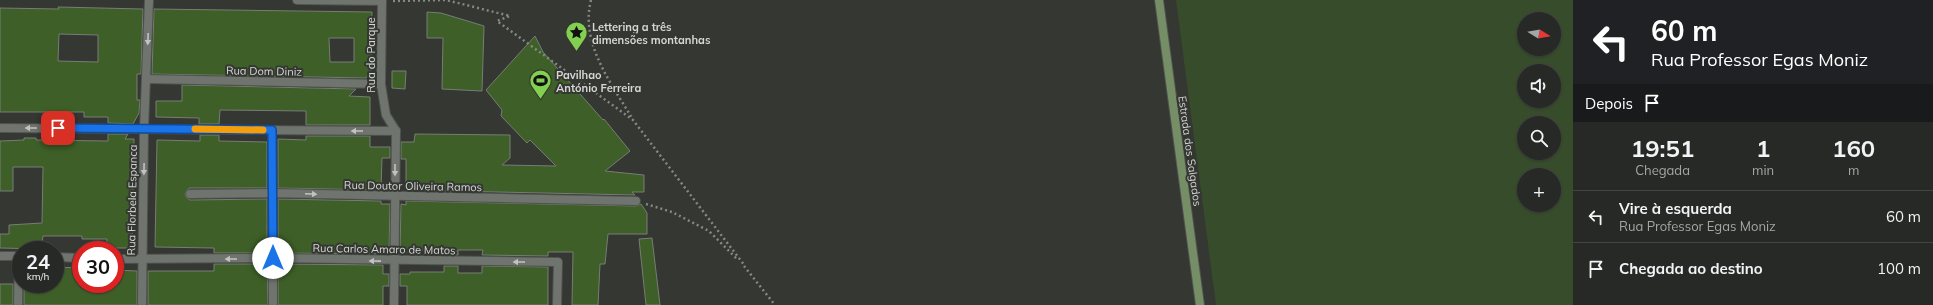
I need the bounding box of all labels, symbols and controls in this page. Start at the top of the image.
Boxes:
north arrow [1517,12,1561,56]
map controls [1517,12,1561,212]
text: 60 m [1651,13,1717,48]
icon: left [1585,16,1637,68]
street label: Rua do Parque [364,17,378,93]
place icon: Lettering a três dimensões montanhas [563,20,589,53]
place label: Lettering a três dimensões montanhas [592,20,711,47]
one-way arrow [144,33,151,45]
text: Rua Professor Egas Moniz [1651,48,1868,71]
street label: Rua Dom Diniz [226,63,302,79]
button: sound [1517,64,1561,108]
sports icon: Pavilhao António Ferreira [527,68,553,101]
place label: Pavilhao António Ferreira [556,68,641,95]
icon: arrive [1641,92,1663,114]
text: Depois [1585,94,1633,113]
street label: Estrada dos Salgados [1175,95,1205,207]
pin [41,111,75,145]
button: search [1517,116,1561,160]
icon: arrive [47,117,69,139]
one-way arrow [24,125,37,131]
one-way arrow [350,128,363,134]
text: 19:51 [1631,133,1694,163]
text: 1 [1756,133,1770,163]
text: 160 [1832,133,1875,163]
street label: Rua Florbela Espanca [124,145,140,255]
text: Chegada [1635,162,1690,178]
text: min [1752,162,1774,178]
text: m [1848,162,1859,178]
one-way arrow [141,163,147,176]
one-way arrow [392,164,398,177]
button: + [1517,168,1561,212]
street label: Rua Doutor Oliveira Ramos [344,178,482,194]
one-way arrow [305,191,317,198]
text: Vire à esquerda [1619,199,1732,218]
icon: left [1585,206,1607,228]
text: 60 m [1886,207,1921,226]
text: Rua Professor Egas Moniz [1619,218,1776,234]
position arrow [252,237,294,279]
speed limit sign: 30 [72,241,124,293]
street label: Rua Carlos Amaro de Matos [312,241,456,257]
text: 24 [26,249,50,274]
one-way arrow [224,256,237,262]
one-way arrow [368,258,381,264]
icon: arrive [1585,258,1607,280]
one-way arrow [512,259,525,265]
text: Chegada ao destino [1619,259,1763,278]
text: 100 m [1877,259,1921,278]
text: km/h [27,270,49,283]

